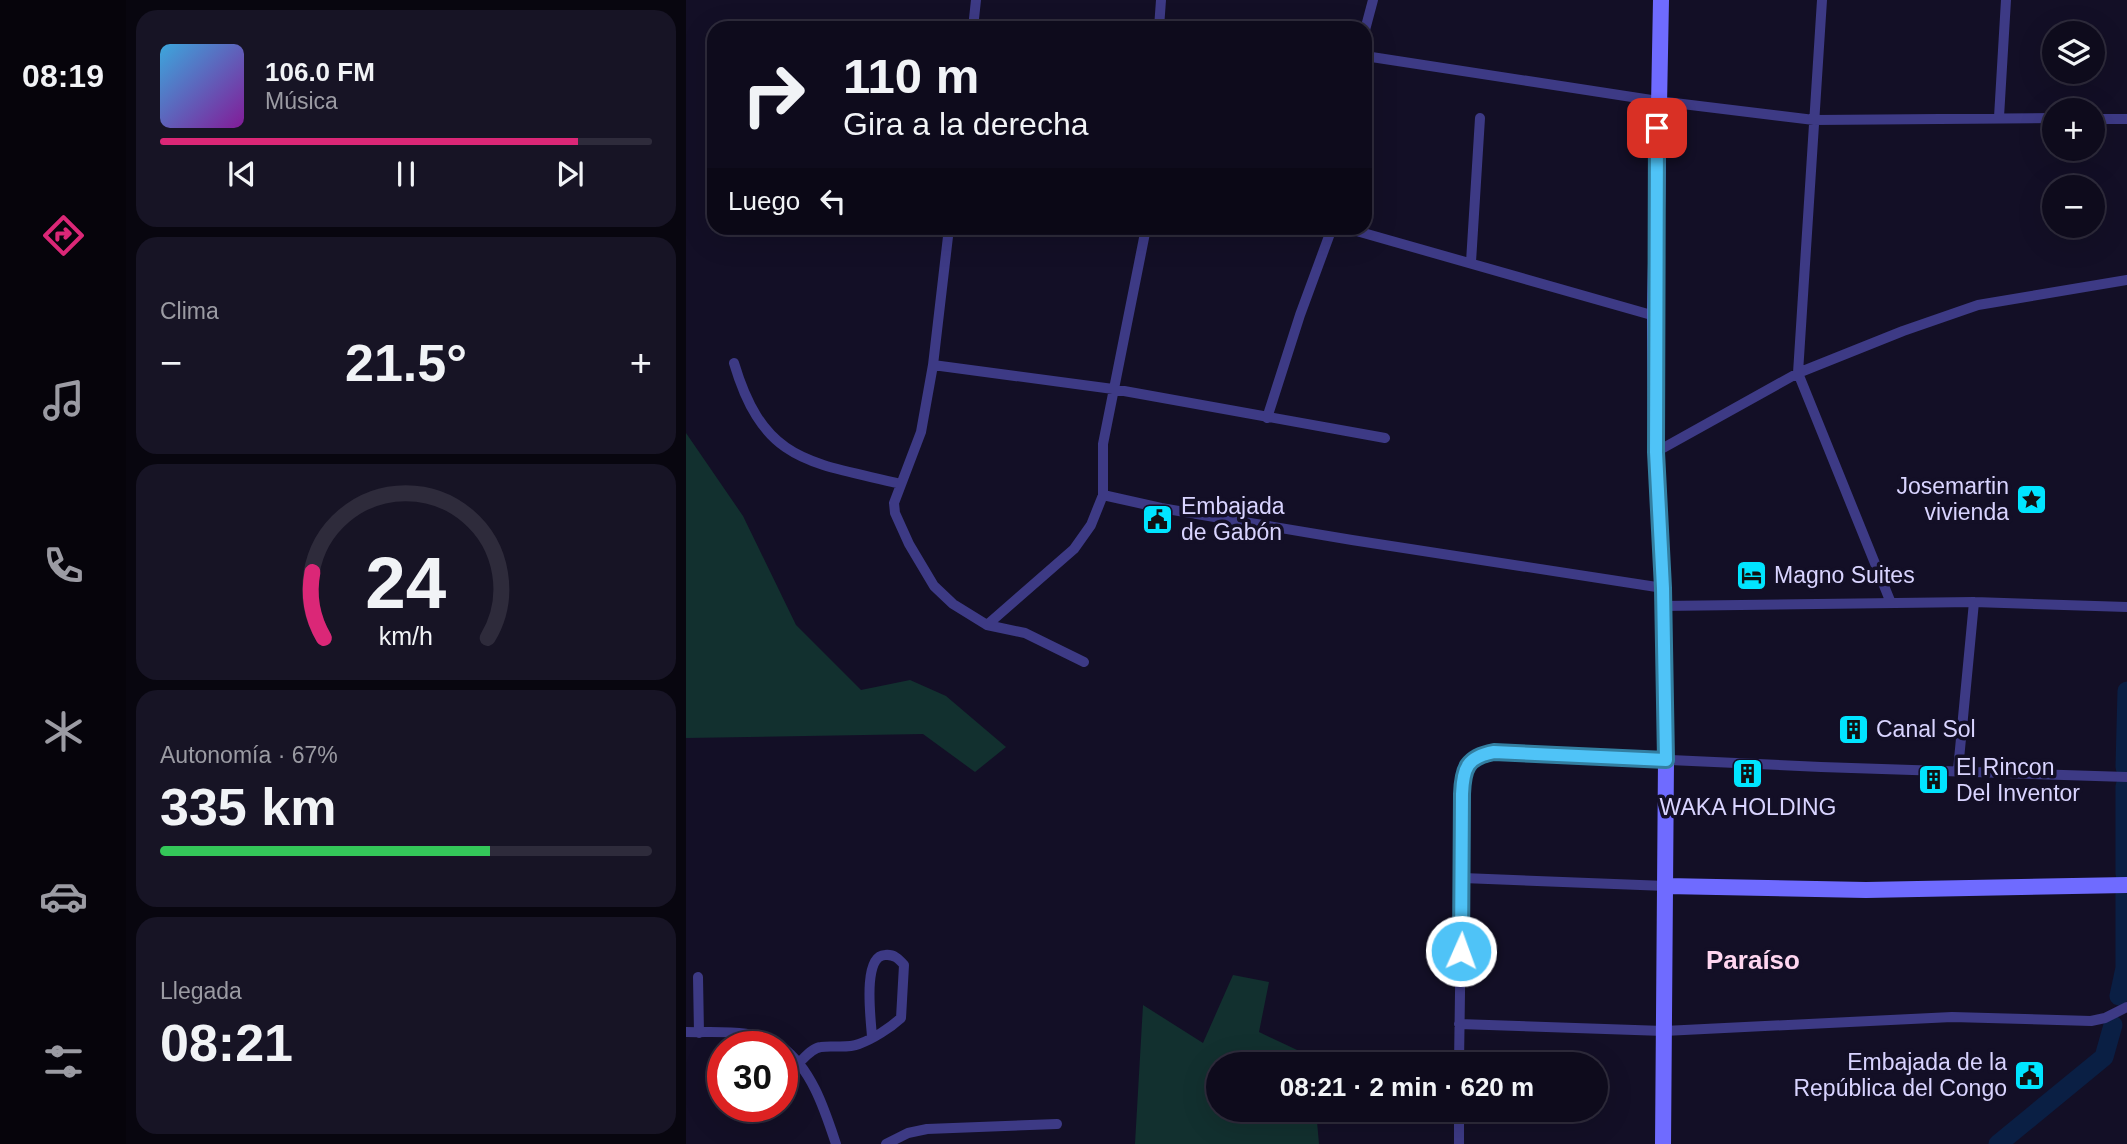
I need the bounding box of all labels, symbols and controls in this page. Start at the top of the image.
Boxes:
map controls [2042,21,2105,238]
button: layers [2042,21,2105,84]
icon: right [728,49,819,140]
text: 110 m [843,49,979,103]
text: 106.0 FM [265,57,375,87]
text: 08:19 [22,58,104,94]
text: Música [265,88,338,114]
pin [1627,98,1687,158]
button: + [2042,98,2105,161]
text: Gira a la derecha [843,106,1088,142]
icon: arrive [1638,109,1676,147]
icon: previous [223,155,261,193]
icon: pause [387,155,425,193]
icon: next [551,155,589,193]
button: − [2042,175,2105,238]
icon: left [814,182,852,220]
text: Luego [728,186,800,216]
icon: directions [39,211,88,260]
text: Clima [160,298,219,324]
text: 21.5° [345,334,467,392]
text: − [160,342,182,384]
text: + [630,342,652,384]
icon: music [39,376,88,425]
place label: Josemartin vivienda [1897,473,2009,525]
place icon: Josemartin vivienda [2015,482,2049,516]
place label: Embajada de Gabón [1181,493,1285,545]
public building icon: Embajada de Gabón [1141,502,1175,536]
icon: phone [39,541,88,590]
text: 24 [366,542,447,623]
hotel icon: Magno Suites [1734,558,1768,592]
place label: Magno Suites [1774,562,1915,588]
text: km/h [379,622,433,650]
icon: climate [39,707,88,756]
building icon: Canal Sol [1836,712,1870,746]
place label: Canal Sol [1876,716,1976,742]
text: Autonomía · 67% [160,742,338,768]
place label: El Rincon Del Inventor [1956,754,2080,806]
building icon: WAKA HOLDING [1731,756,1765,790]
building icon: El Rincon Del Inventor [1916,763,1950,797]
text: 335 km [160,778,336,836]
place label: WAKA HOLDING [1660,794,1836,820]
icon: car [39,872,88,921]
position arrow [1424,914,1498,988]
district label: Paraíso [1706,945,1800,975]
text: Llegada [160,978,242,1004]
text: 08:21 [160,1014,293,1072]
speed limit sign: 30 [707,1031,798,1122]
icon: filters [39,1037,88,1086]
place label: Embajada de la República del Congo [1793,1049,2007,1101]
public building icon: Embajada de la República del Congo [2013,1058,2047,1092]
text: 08:21 · 2 min · 620 m [1280,1072,1534,1102]

